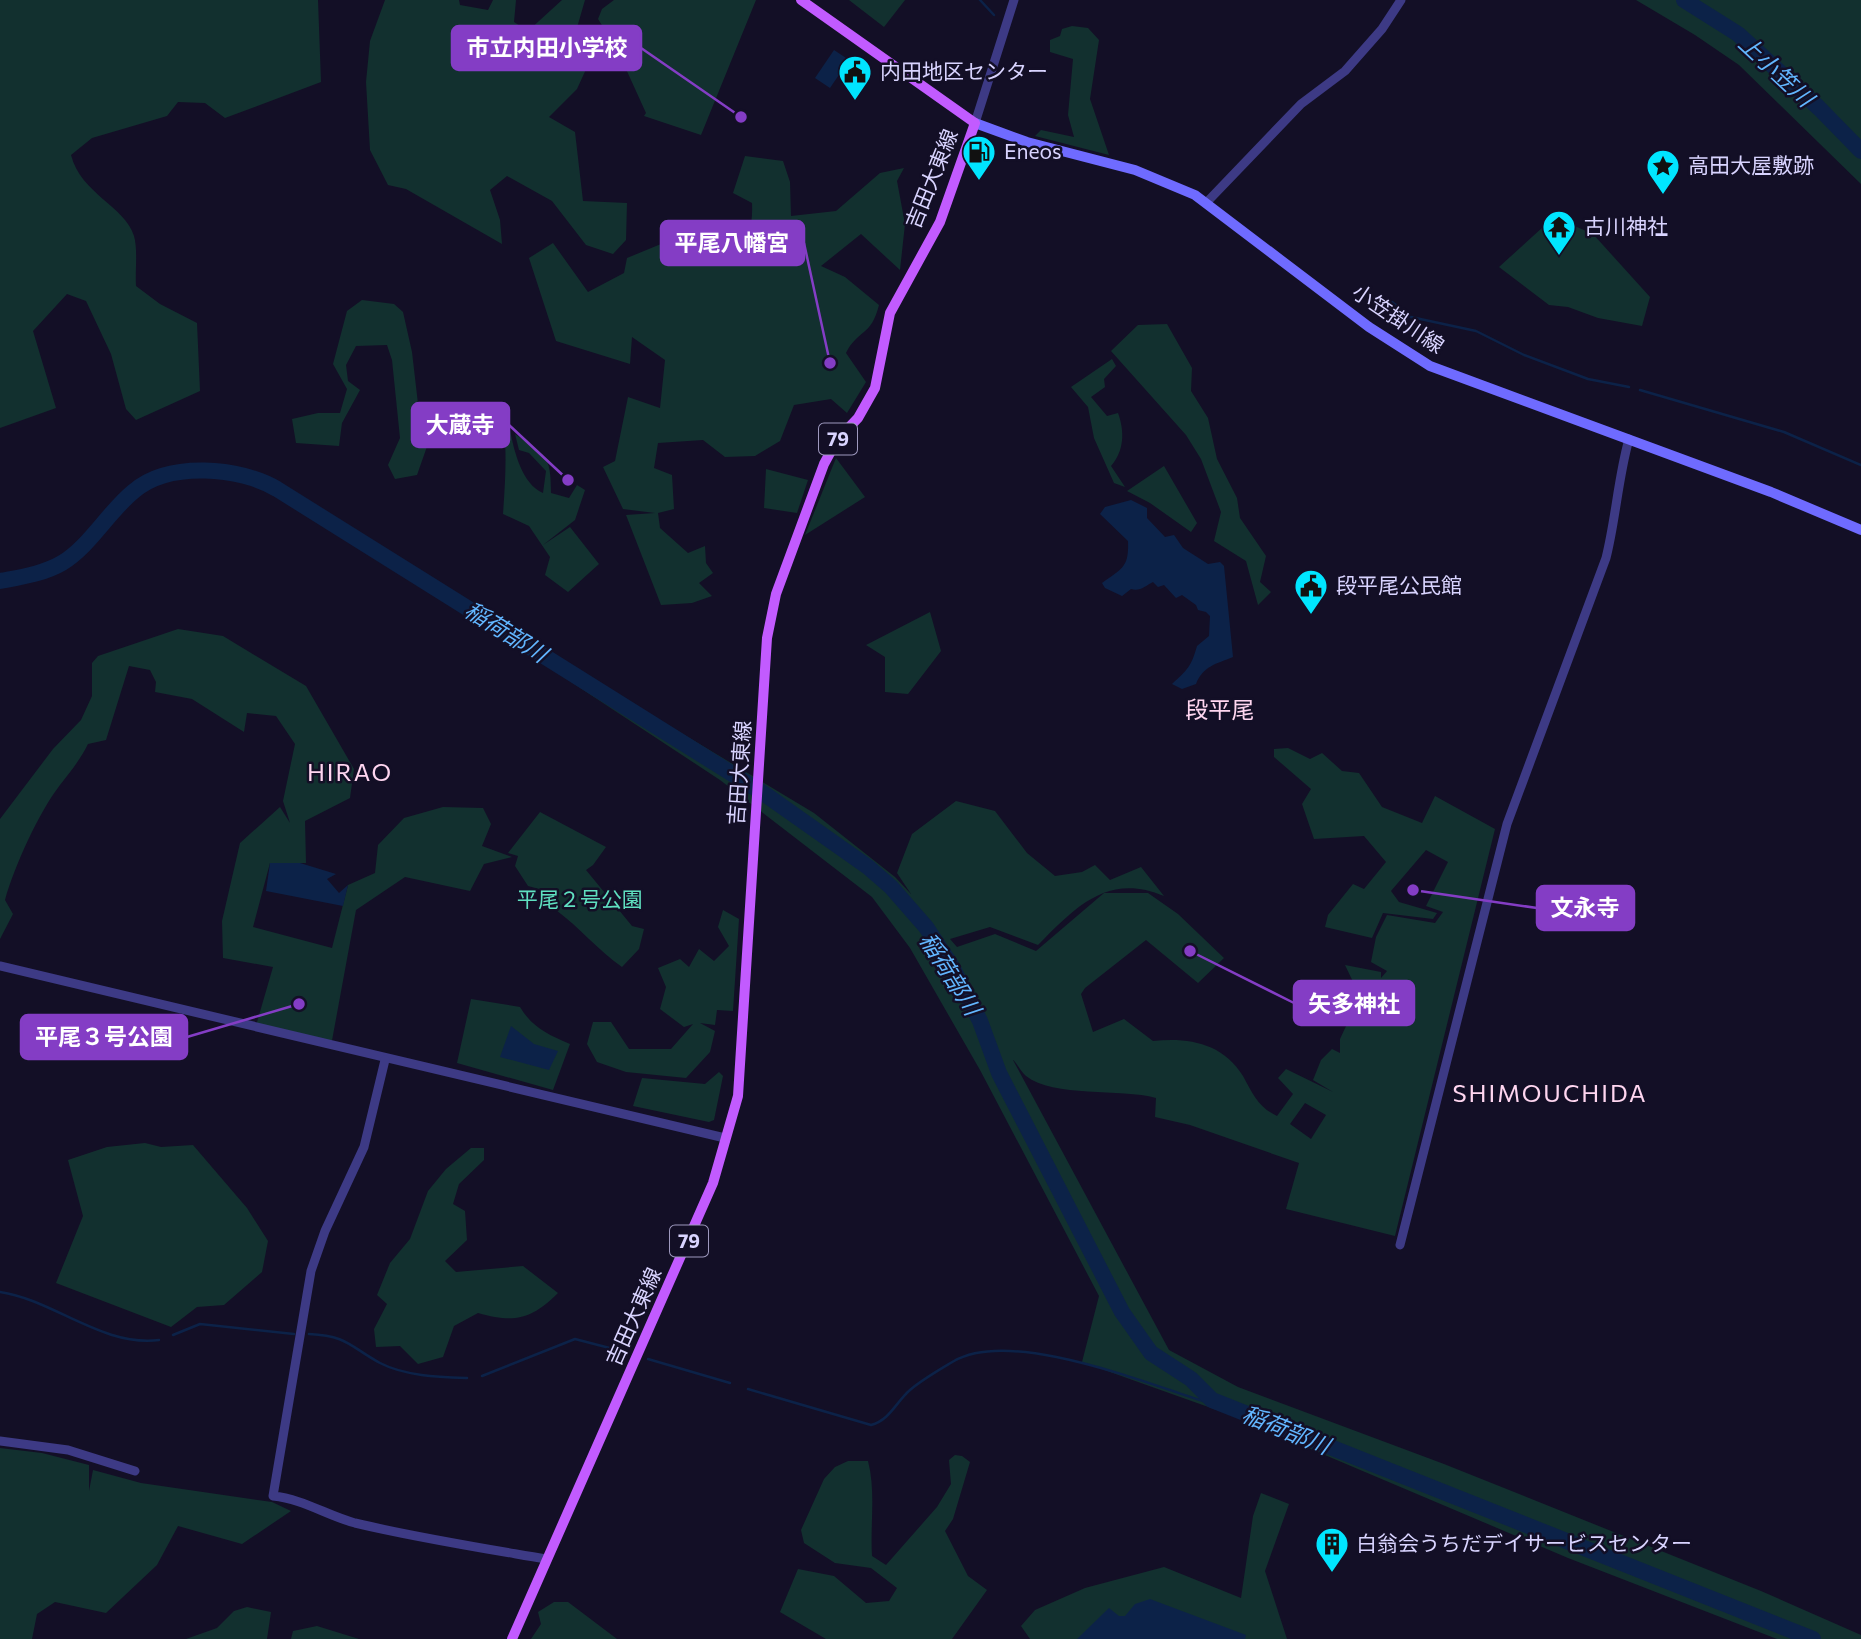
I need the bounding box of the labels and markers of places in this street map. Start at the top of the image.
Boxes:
callout: 市立内田小学校 [452,26,641,70]
public building icon: 内田地区センター [836,53,874,102]
place label: 内田地区センター [880,58,1048,83]
fuel station icon: Eneos [960,133,998,182]
place label: Eneos [1004,138,1061,163]
place icon: 高田大屋敷跡 [1644,147,1682,196]
place label: 高田大屋敷跡 [1688,152,1814,177]
temple icon: 古川神社 [1540,208,1578,257]
place label: 古川神社 [1584,213,1668,238]
callout: 平尾八幡宮 [661,221,804,265]
callout: 大蔵寺 [412,403,509,447]
public building icon: 段平尾公民館 [1292,567,1330,616]
place label: 段平尾公民館 [1336,572,1462,597]
callout: 文永寺 [1537,886,1634,930]
callout: 矢多神社 [1294,981,1414,1025]
callout: 平尾３号公園 [21,1015,187,1059]
building icon: 白翁会うちだデイサービスセンター [1313,1525,1351,1574]
place label: 白翁会うちだデイサービスセンター [1356,1530,1692,1555]

